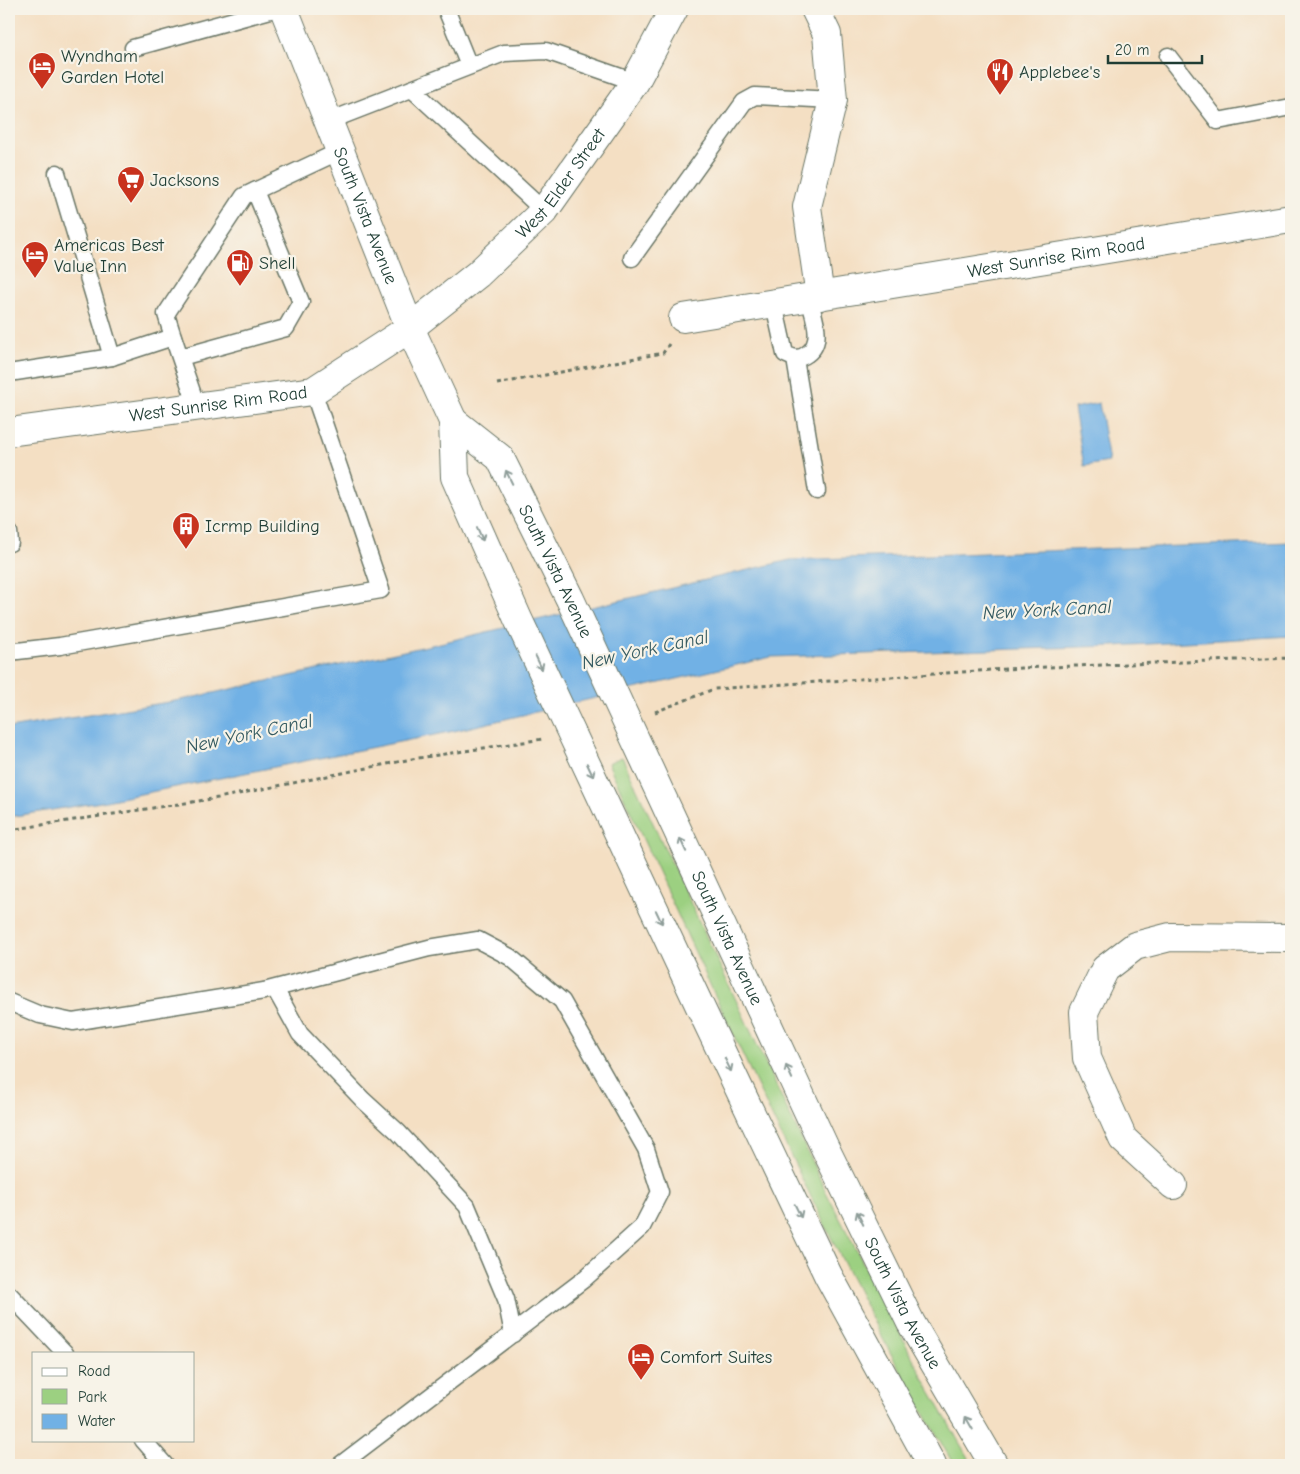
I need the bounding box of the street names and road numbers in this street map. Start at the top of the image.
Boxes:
street label: West Elder Street [511,124,610,243]
street label: South Vista Avenue [329,144,402,287]
street label: West Sunrise Rim Road [966,232,1146,282]
street label: West Sunrise Rim Road [128,381,308,426]
street label: South Vista Avenue [514,501,597,641]
street label: South Vista Avenue [687,868,768,1008]
street label: South Vista Avenue [860,1234,946,1373]

